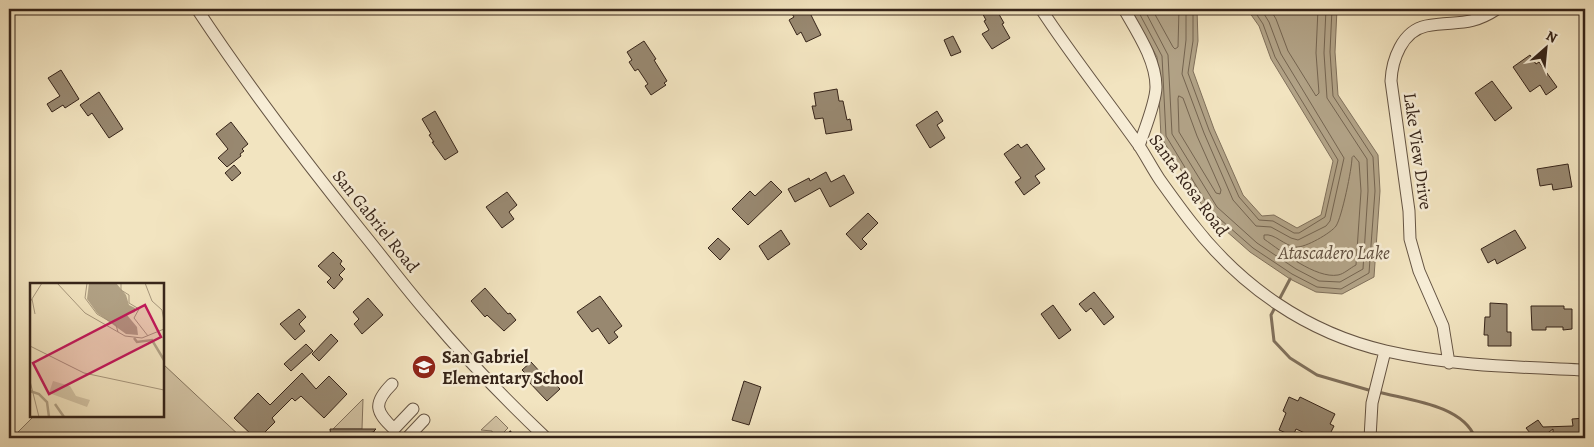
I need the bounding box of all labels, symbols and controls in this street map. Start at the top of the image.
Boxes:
north arrow [1522,22,1572,72]
text: N [1543,26,1561,48]
street label: Lake View Drive [1398,91,1438,211]
street label: Santa Rosa Road [1144,129,1235,241]
street label: San Gabriel Road [327,165,425,278]
water label: Atascadero Lake [1277,240,1390,266]
inset map [30,283,164,417]
place label: San Gabriel Elementary School [442,345,584,390]
school or university icon: San Gabriel Elementary School [411,354,437,380]

